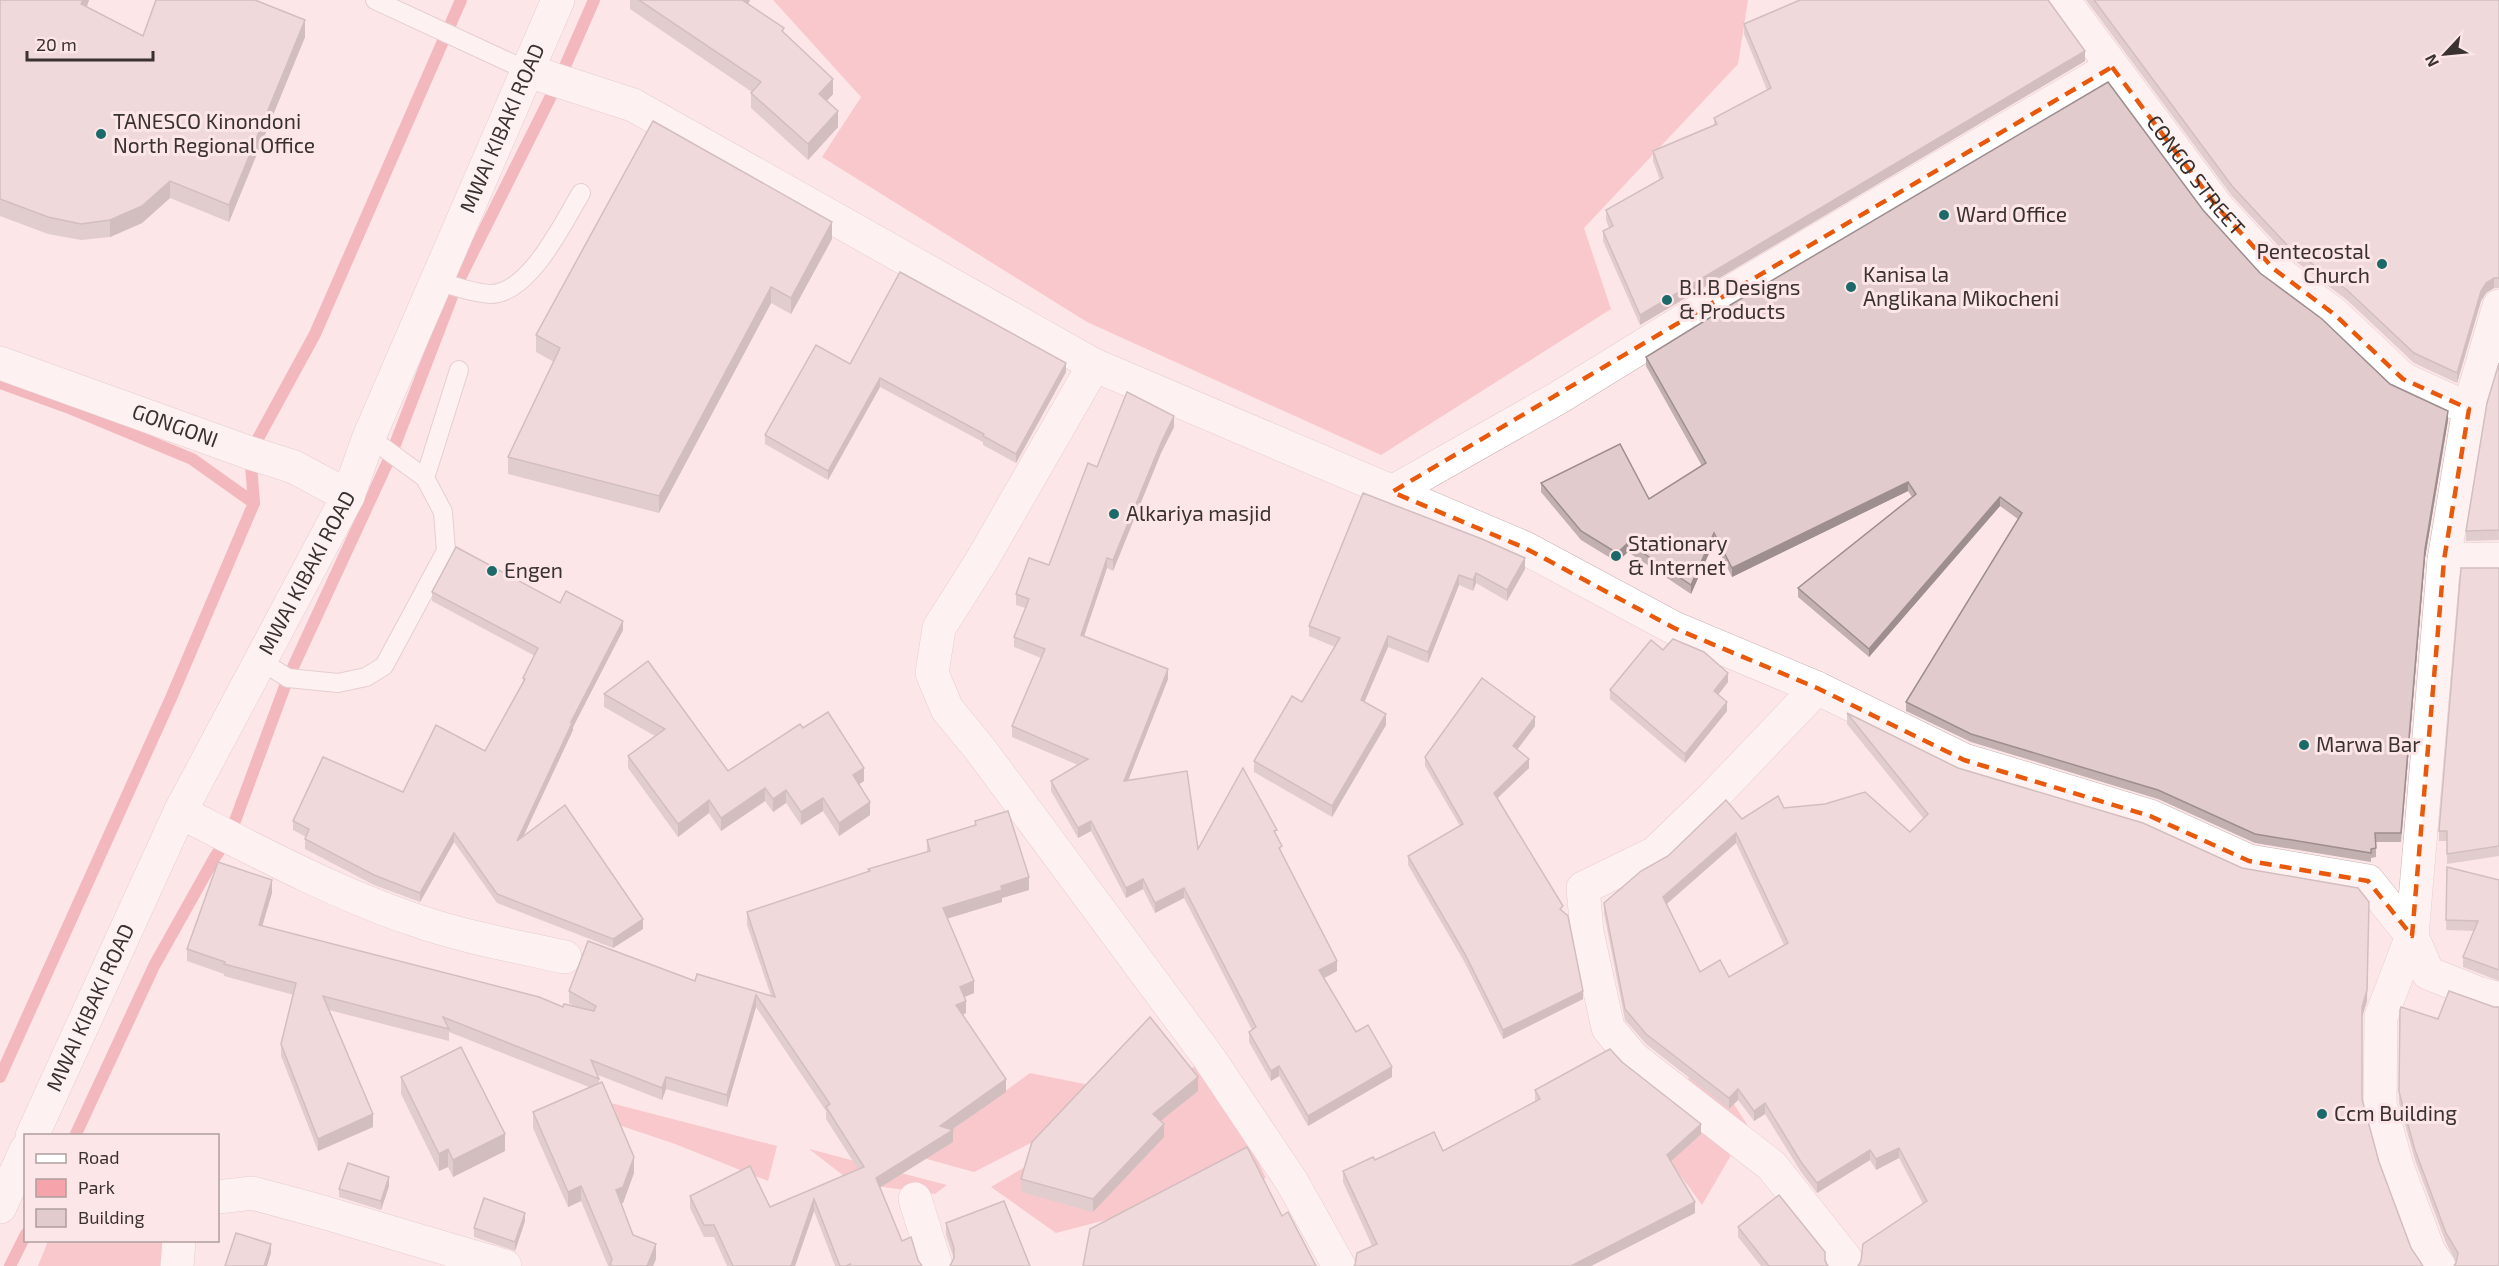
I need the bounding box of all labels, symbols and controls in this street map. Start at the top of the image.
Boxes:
scale bar [27,24,153,62]
north arrow [2415,24,2475,84]
text: 20 m [36,33,77,55]
street label: MWAI KIBAKI ROAD [454,39,549,216]
text: N [2420,51,2442,70]
place label: TANESCO Kinondoni North Regional Office [113,108,315,157]
street label: CONGO STREET [2142,110,2251,240]
marker: TANESCO Kinondoni North Regional Office [94,127,108,141]
place label: Ward Office [1956,201,2067,226]
marker: Ward Office [1937,208,1951,222]
place label: Pentecostal Church [2257,238,2371,287]
marker: Pentecostal Church [2375,257,2389,271]
place label: Kanisa la Anglikana Mikocheni [1863,261,2059,310]
place label: B.I.B Designs & Products [1679,274,1801,323]
marker: Kanisa la Anglikana Mikocheni [1844,280,1858,294]
marker: B.I.B Designs & Products [1660,293,1674,307]
street label: GONGONI [129,398,222,452]
street label: MWAI KIBAKI ROAD [252,486,359,658]
place label: Alkariya masjid [1126,500,1271,526]
marker: Alkariya masjid [1107,507,1121,521]
place label: Stationary & Internet [1628,530,1728,579]
marker: Stationary & Internet [1609,549,1623,563]
place label: Engen [504,557,563,582]
marker: Engen [485,564,499,578]
place label: Marwa Bar [2316,731,2421,756]
marker: Marwa Bar [2297,738,2311,752]
street label: MWAI KIBAKI ROAD [40,919,138,1095]
place label: Ccm Building [2334,1100,2457,1125]
marker: Ccm Building [2315,1107,2329,1121]
legend [24,1134,219,1242]
text: Road [78,1146,119,1168]
text: Park [78,1176,115,1198]
text: Building [78,1206,145,1228]

